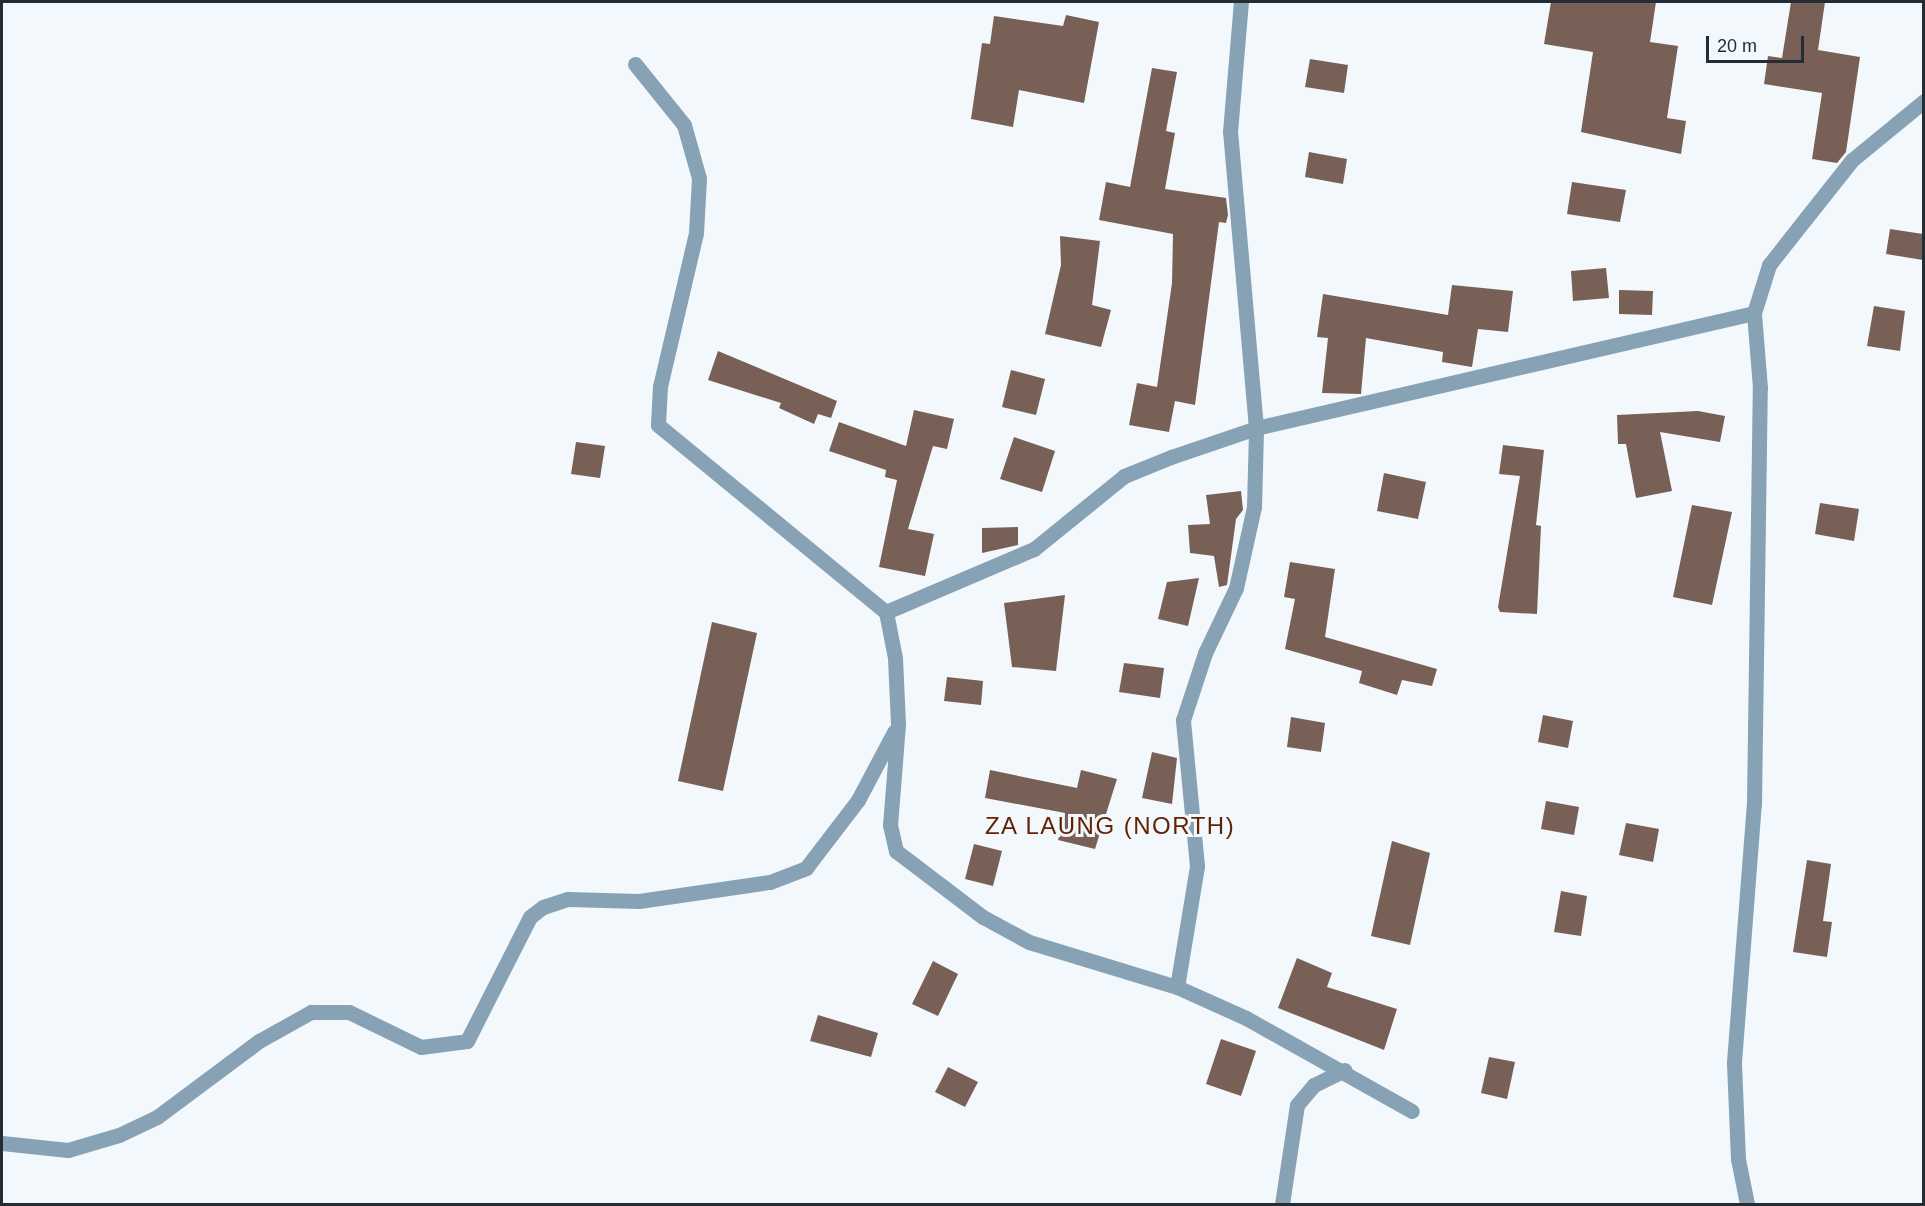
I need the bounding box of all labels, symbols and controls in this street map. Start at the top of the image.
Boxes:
scale bar [1709,24,1806,62]
text: 20 m [1717,36,1757,56]
district label: ZA LAUNG (NORTH) [984,812,1236,840]

